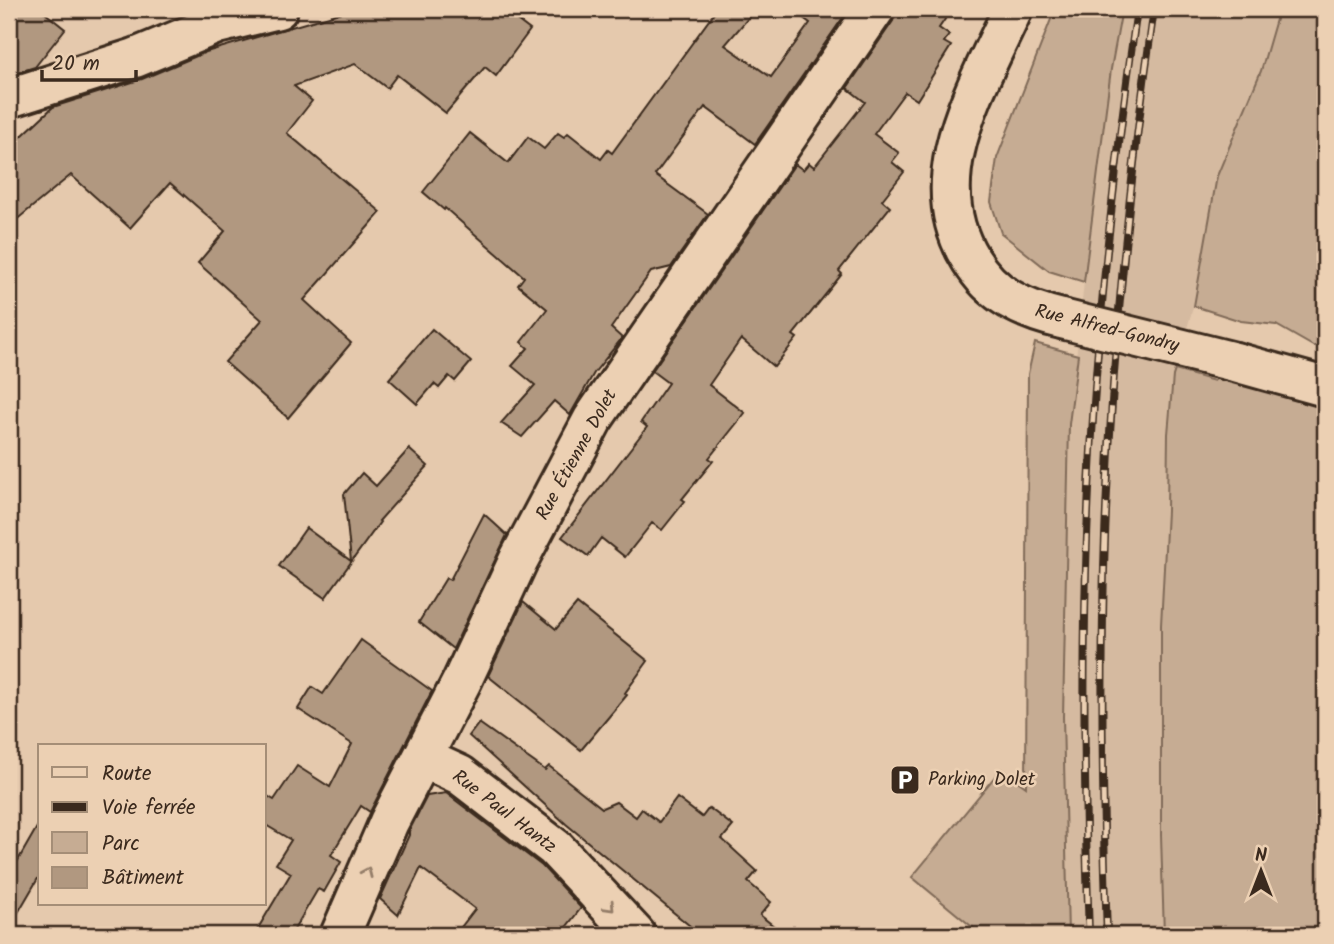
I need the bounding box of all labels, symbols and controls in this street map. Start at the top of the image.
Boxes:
scale bar [42,38,136,82]
text: 20 m [52,48,100,81]
street label: Rue Alfred-Gondry [1032,297,1183,362]
street label: Rue Étienne Dolet [529,383,626,526]
legend [38,744,266,906]
text: Route [102,758,152,791]
street label: Rue Paul Hantz [445,763,563,861]
parking icon: Parking Dolet [888,763,922,797]
place label: Parking Dolet [928,765,1036,795]
text: Voie ferrée [102,792,196,825]
text: Parc [102,828,140,861]
north arrow [1226,836,1296,906]
text: N [1255,841,1267,871]
text: Bâtiment [102,862,185,895]
one-way arrow [359,867,373,880]
one-way arrow [602,899,615,912]

